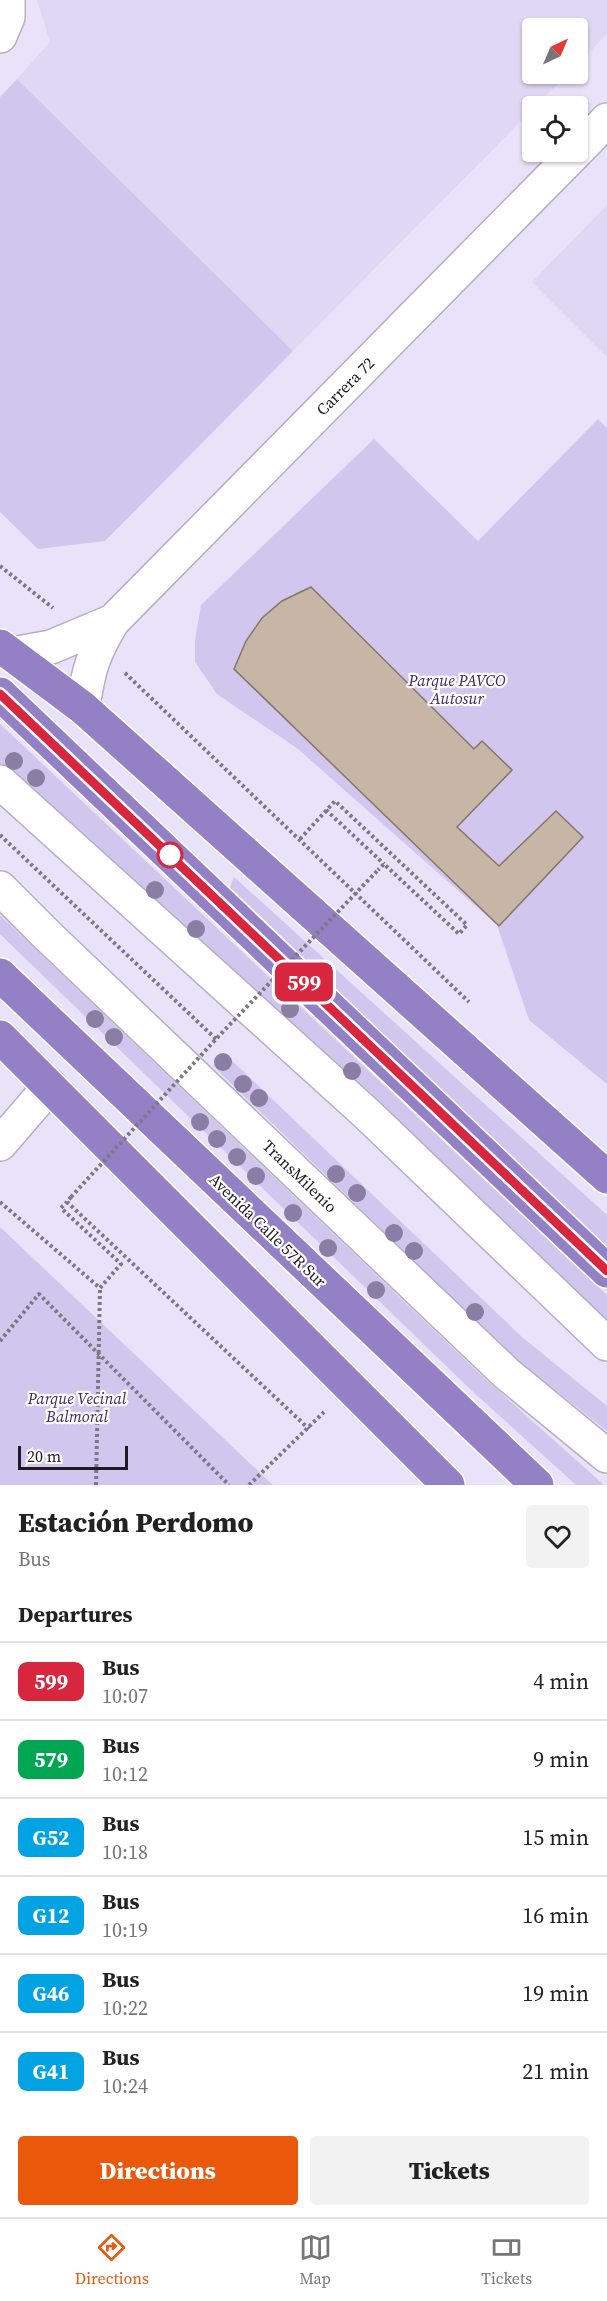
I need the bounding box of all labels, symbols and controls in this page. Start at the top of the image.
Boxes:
north arrow [522,18,588,84]
map controls [522,18,588,162]
button: locate [522,96,588,162]
street label: Carrera 72 [311,352,379,420]
park label: Parque PAVCO Autosur [408,669,506,709]
unlabelled marker [157,842,183,868]
line badge: 599 [270,962,338,1002]
text: 599 [287,968,321,997]
street label: TransMilenio [258,1135,342,1217]
street label: Avenida Calle 57R Sur [205,1168,331,1292]
park label: Parque Vecinal Balmoral [27,1387,127,1427]
scale bar [18,1443,128,1470]
text: 20 m [27,1445,61,1467]
text: Estación Perdomo [18,1503,253,1541]
button: heart [526,1505,589,1568]
text: Bus [18,1545,51,1573]
text: Departures [18,1599,132,1629]
text: Bus [102,1652,139,1682]
text: 4 min [533,1666,589,1696]
text: 599 [34,1667,68,1696]
text: 10:07 [102,1682,148,1710]
text: Bus [102,1730,139,1760]
text: 9 min [533,1744,589,1774]
text: 579 [34,1745,68,1774]
text: 10:12 [102,1760,148,1788]
text: Bus [102,1808,139,1838]
text: 15 min [522,1822,589,1852]
text: G52 [33,1823,69,1852]
text: 10:18 [102,1838,148,1866]
text: Bus [102,1886,139,1916]
text: 16 min [522,1900,589,1930]
text: G12 [33,1901,69,1930]
text: 10:19 [102,1916,148,1944]
text: Bus [102,1964,139,1994]
text: 19 min [522,1978,589,2008]
text: G46 [33,1979,69,2008]
text: 10:22 [102,1994,148,2022]
text: Bus [102,2042,139,2072]
text: 21 min [522,2056,589,2086]
text: G41 [33,2057,69,2086]
text: 10:24 [102,2072,148,2100]
button: Directions [18,2136,298,2205]
button: Tickets [310,2136,589,2205]
tab: Directions [75,2231,149,2289]
tab: Map [299,2231,332,2289]
tab: Tickets [481,2231,532,2289]

